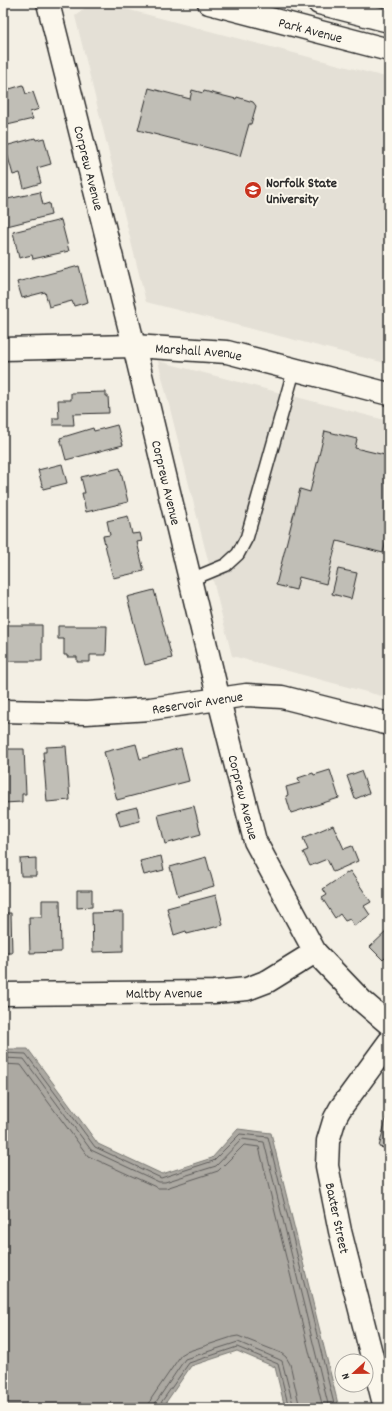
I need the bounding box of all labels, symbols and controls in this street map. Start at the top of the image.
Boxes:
street label: Park Avenue [276,14,344,49]
street label: Corprew Avenue [67,124,108,213]
place label: Norfolk State University [266,174,337,210]
school or university icon: Norfolk State University [243,180,263,200]
street label: Marshall Avenue [155,339,244,367]
street label: Corprew Avenue [145,438,185,528]
street label: Reservoir Avenue [151,688,244,721]
street label: Corprew Avenue [221,753,262,842]
street label: Maltby Avenue [126,984,202,1005]
street label: Baxter Street [319,1181,353,1256]
north arrow [334,1353,374,1393]
text: N [338,1370,355,1382]

